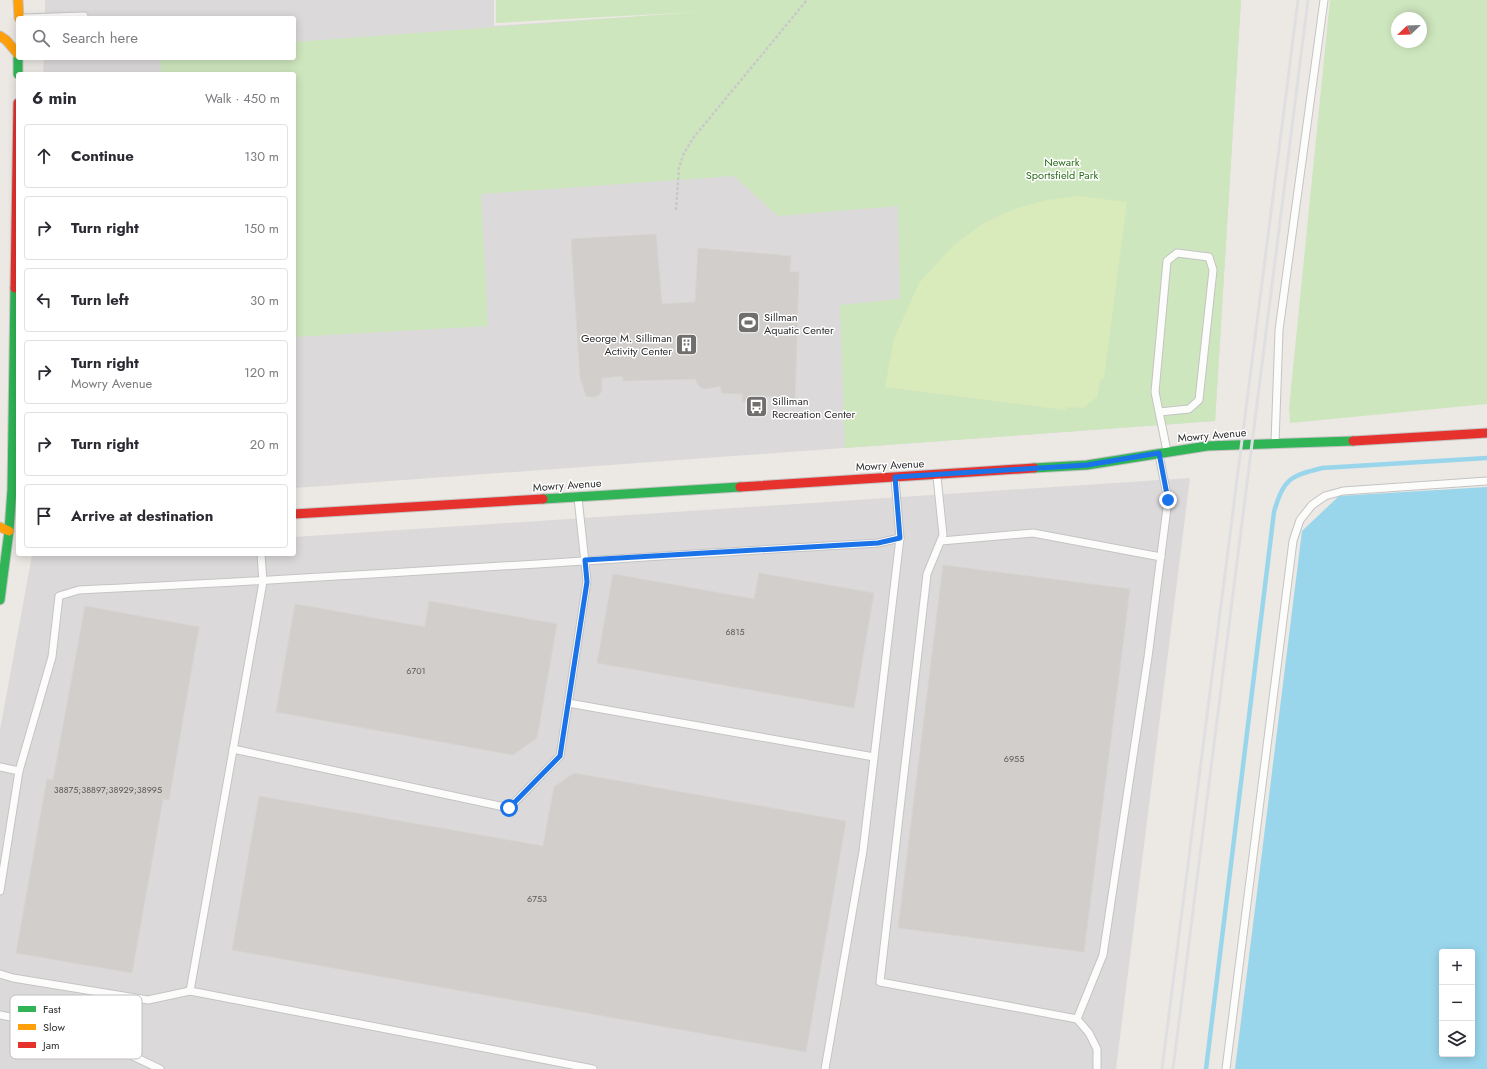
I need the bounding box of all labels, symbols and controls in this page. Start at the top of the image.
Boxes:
north arrow [1391,12,1427,48]
search box [16,16,296,60]
icon: search [30,27,52,49]
text: Search here [62,27,138,49]
text: 6 min [32,86,77,110]
text: Walk · 450 m [205,89,280,108]
icon: ahead [33,145,55,167]
text: Continue [71,145,134,167]
text: 130 m [244,147,279,166]
park label: Newark Sportsfield Park [1026,154,1098,183]
icon: right [33,217,55,239]
text: Turn right [71,217,139,239]
text: 150 m [244,219,279,238]
icon: left [33,289,55,311]
text: Turn left [71,289,129,311]
text: 30 m [250,291,279,310]
place label: Sillman Aquatic Center [764,309,834,338]
sports icon: Sillman Aquatic Center [736,310,762,336]
place label: George M. Silliman Activity Center [581,330,672,359]
building icon: George M. Silliman Activity Center [674,331,700,357]
text: Turn right [71,352,139,374]
icon: right [33,361,55,383]
text: 120 m [244,363,279,382]
text: Mowry Avenue [71,374,152,393]
place label: Silliman Recreation Center [772,393,856,422]
bus stop icon: Silliman Recreation Center [743,394,769,420]
street label: Mowry Avenue [1177,424,1247,446]
icon: right [33,433,55,455]
text: Turn right [71,433,139,455]
text: 20 m [250,435,279,454]
street label: Mowry Avenue [855,455,925,475]
street label: Mowry Avenue [532,475,602,495]
route end [1159,491,1177,509]
icon: arrive [33,505,55,527]
text: Arrive at destination [71,505,213,527]
house number: 6815 [725,625,745,638]
house number: 6701 [406,664,426,677]
house number: 6955 [1004,752,1024,765]
house number: 38875;38897;38929;38995 [54,783,162,796]
route start [500,799,518,817]
house number: 6753 [527,892,547,905]
map controls [1439,949,1475,1057]
button: + [1439,949,1475,985]
button: − [1439,985,1475,1021]
legend [10,995,142,1059]
text: Fast [43,1001,61,1017]
text: Slow [43,1019,65,1035]
button: layers [1439,1021,1475,1057]
text: Jam [41,1037,60,1053]

